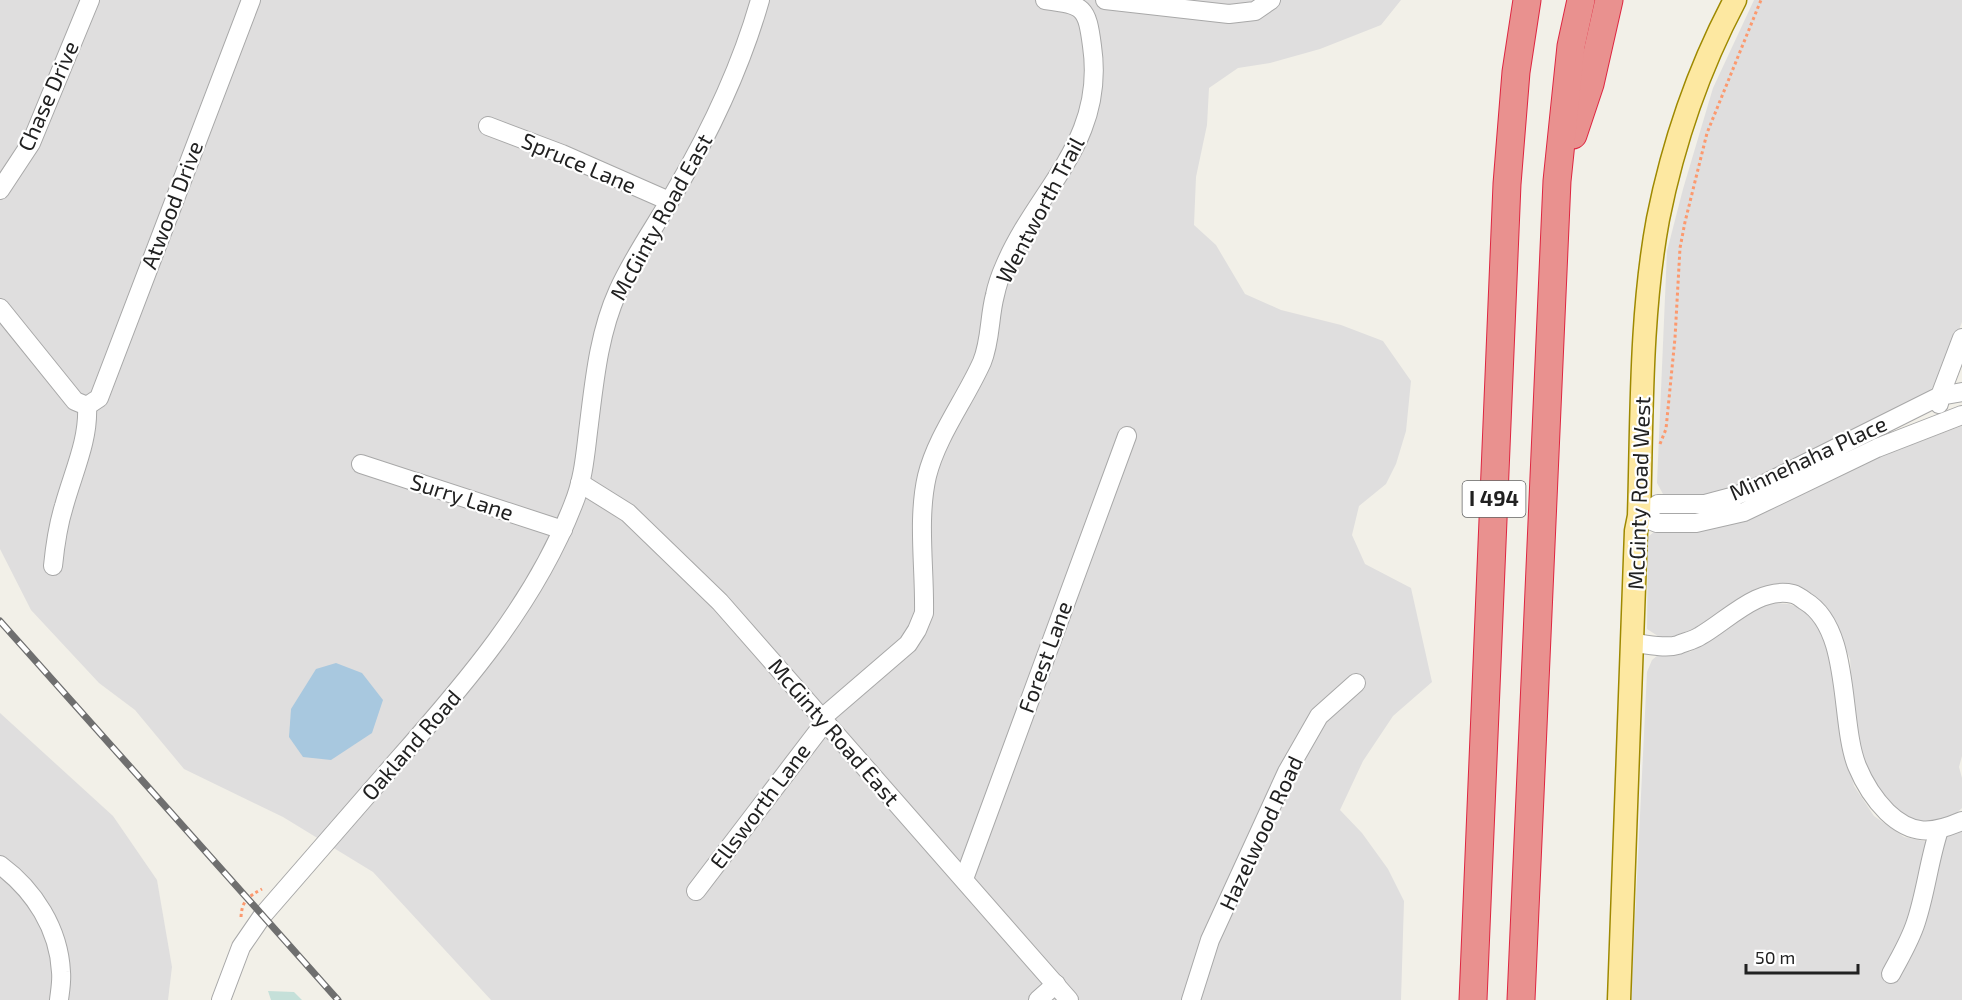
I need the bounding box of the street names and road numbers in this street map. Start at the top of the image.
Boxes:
street label: Chase Drive [11,37,83,155]
street label: Spruce Lane [518,126,641,198]
street label: McGinty Road East [604,129,717,304]
street label: Wentworth Trail [990,131,1089,287]
street label: Atwood Drive [135,137,207,272]
street label: McGinty Road West [1622,396,1654,590]
street label: Minnehaha Place [1725,409,1890,505]
street label: Surry Lane [408,467,517,525]
road number: I 494 [1462,481,1526,517]
street label: Forest Lane [1012,597,1076,716]
street label: McGinty Road East [764,653,906,810]
street label: Oakland Road [355,684,465,805]
street label: Ellsworth Lane [704,738,815,873]
street label: Hazelwood Road [1213,751,1307,914]

